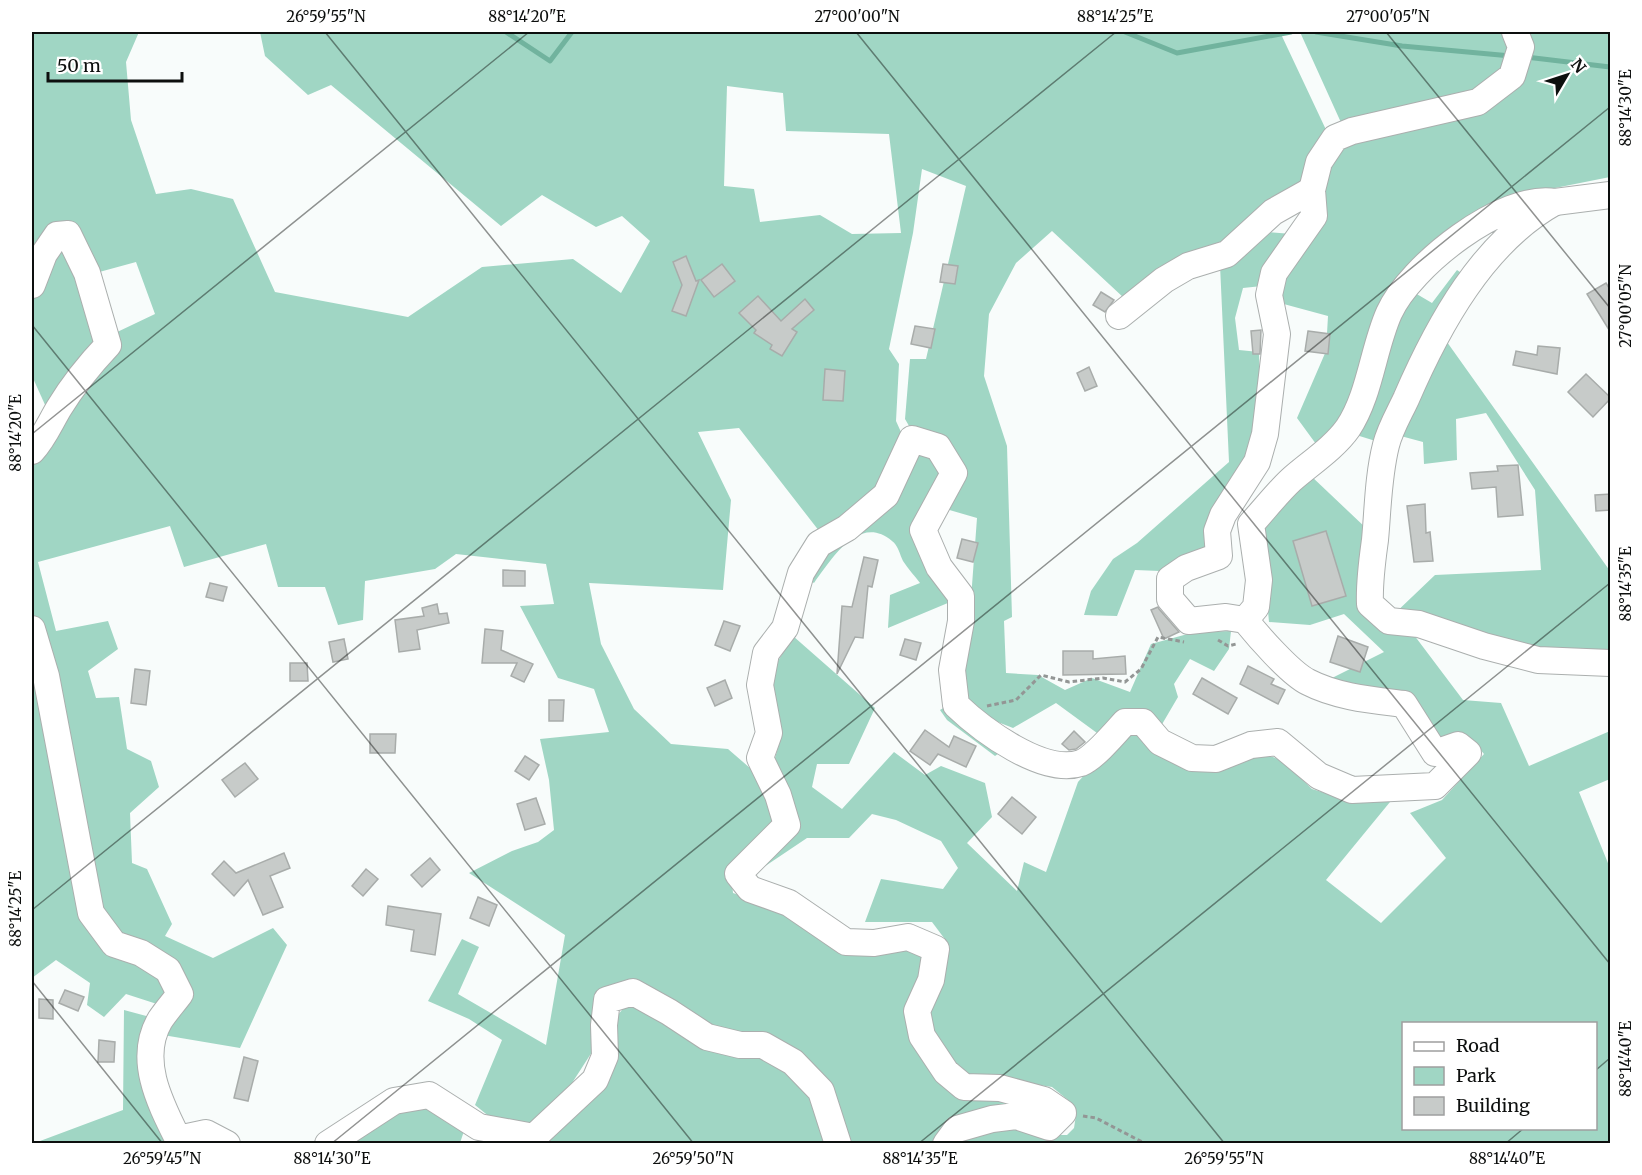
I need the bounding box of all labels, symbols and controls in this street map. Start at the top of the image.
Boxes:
text: 26°59'55"N [286,7,366,26]
text: 88°14'20"E [488,7,566,26]
text: 27°00'00"N [814,7,900,26]
text: 88°14'25"E [1077,7,1153,26]
text: 27°00'05"N [1346,7,1430,26]
scale bar [48,45,182,83]
north arrow [1537,45,1597,105]
text: 50 m [57,54,101,77]
text: N [1567,54,1591,77]
text: 88°14'30"E [1616,69,1635,147]
text: 27°00'05"N [1616,264,1635,348]
text: 88°14'20"E [6,394,25,472]
text: 88°14'35"E [1616,546,1635,622]
text: 88°14'25"E [6,871,25,947]
text: 88°14'40"E [1616,1020,1635,1097]
legend [1402,1022,1597,1130]
text: Road [1456,1034,1500,1057]
text: Park [1456,1064,1497,1087]
text: Building [1456,1094,1530,1117]
text: 26°59'45"N [123,1149,201,1168]
text: 88°14'30"E [293,1149,371,1168]
text: 26°59'50"N [652,1149,734,1168]
text: 88°14'35"E [882,1149,958,1168]
text: 26°59'55"N [1184,1149,1264,1168]
text: 88°14'40"E [1469,1149,1546,1168]

